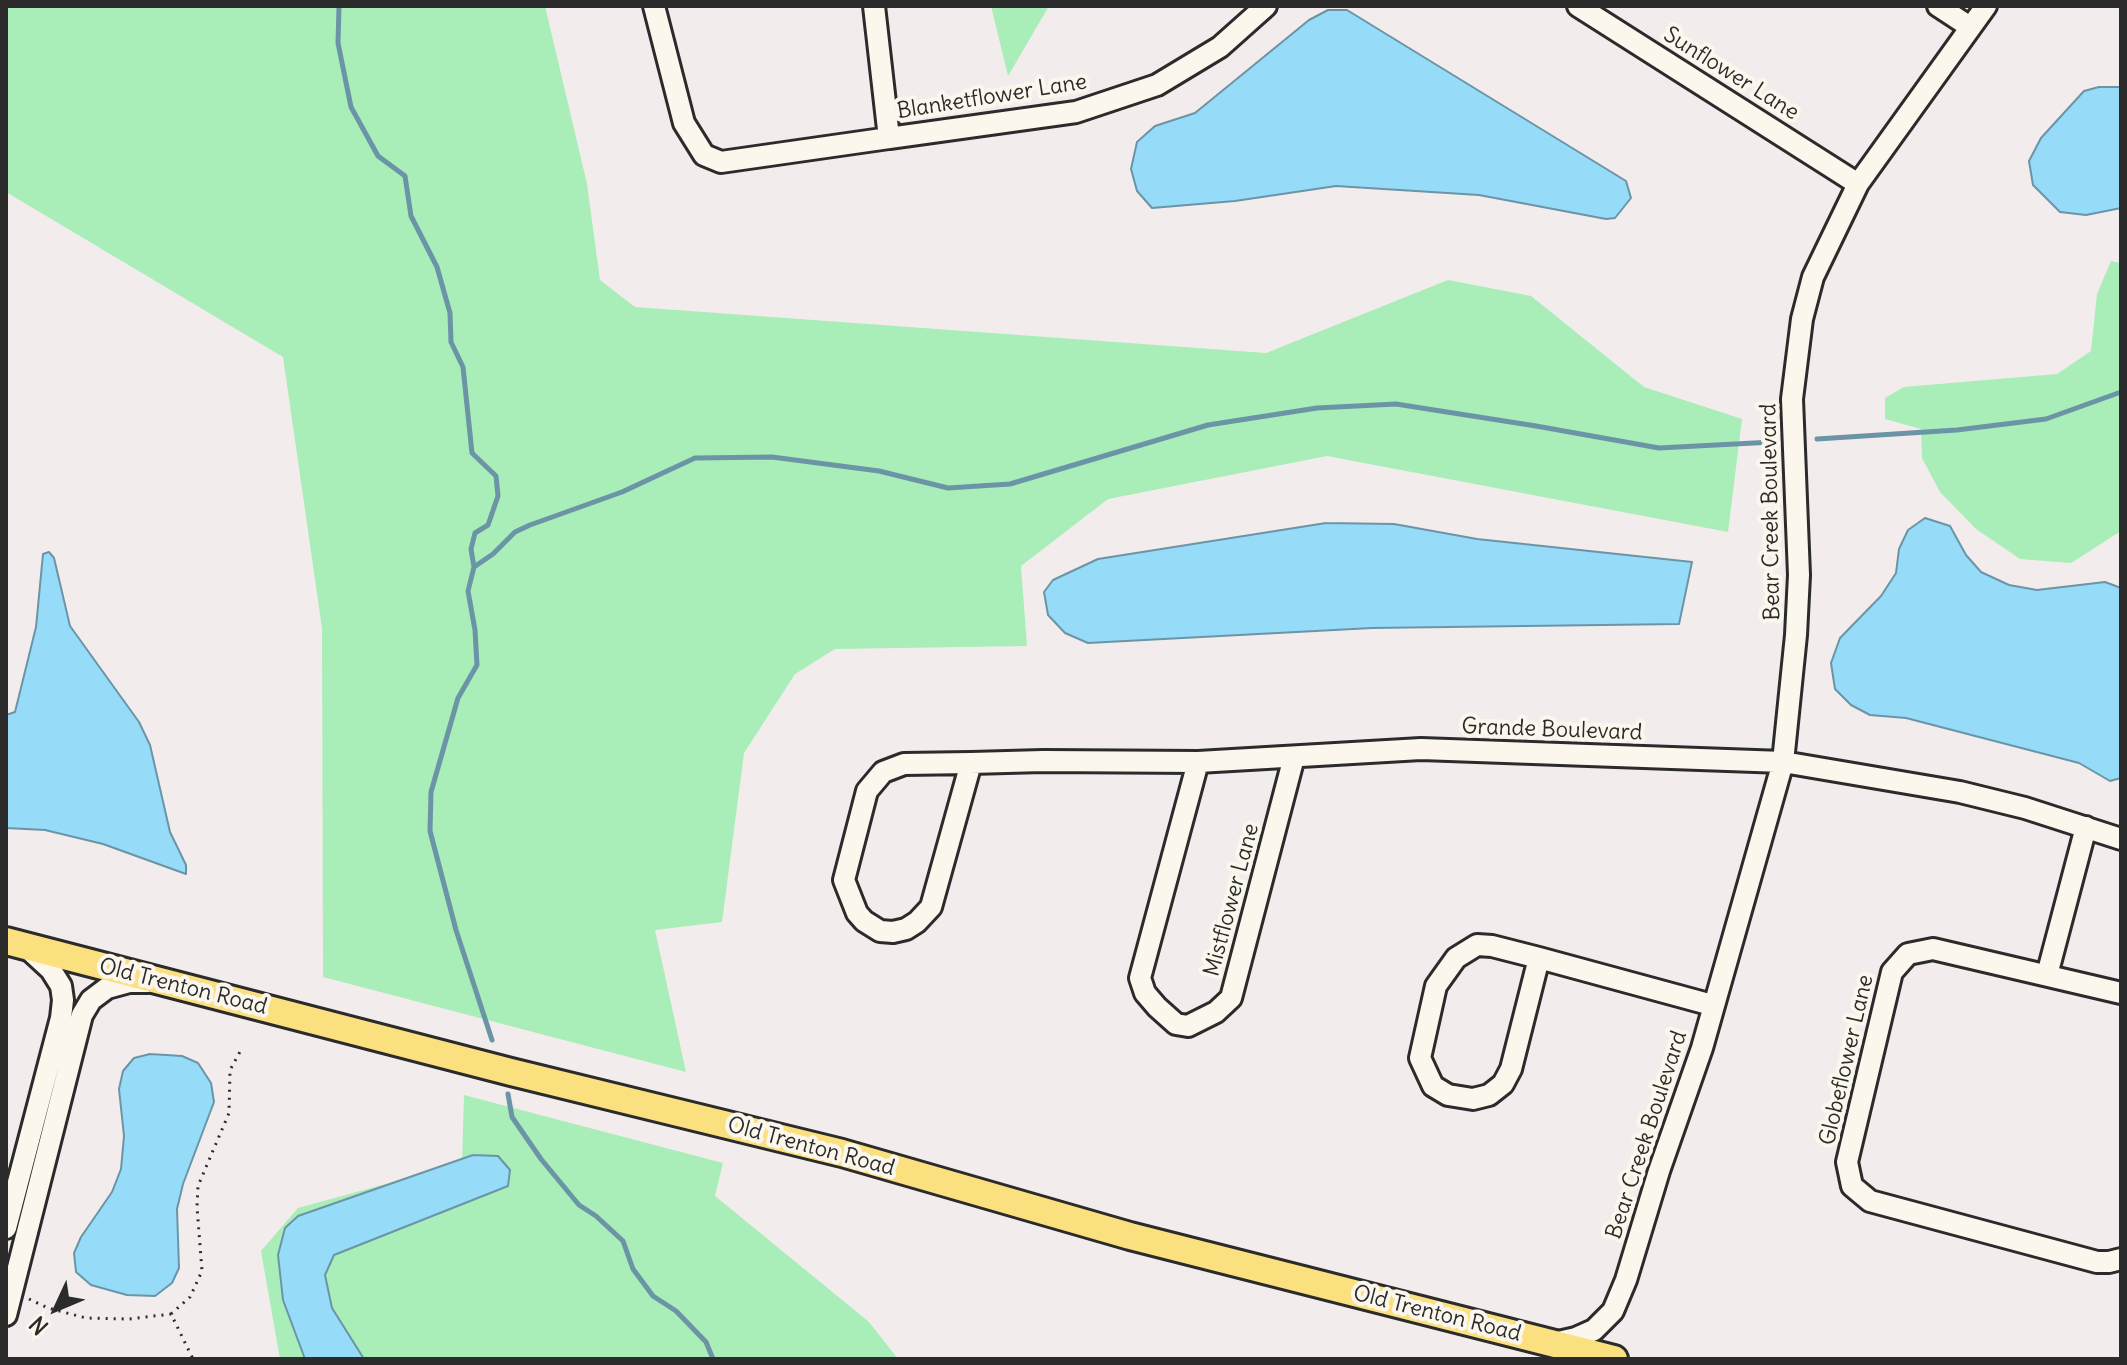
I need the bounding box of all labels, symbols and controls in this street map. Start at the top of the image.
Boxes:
street label: Sunflower Lane [1658,22,1804,126]
street label: Blanketflower Lane [895,69,1089,125]
street label: Bear Creek Boulevard [1756,403,1786,621]
street label: Grande Boulevard [1461,714,1643,746]
street label: Mistflower Lane [1199,821,1265,979]
street label: Old Trenton Road [96,953,270,1021]
street label: Globeflower Lane [1815,972,1879,1148]
street label: Bear Creek Boulevard [1601,1028,1693,1242]
street label: Old Trenton Road [724,1112,898,1182]
north arrow [16,1269,96,1349]
street label: Old Trenton Road [1350,1280,1524,1348]
text: N [23,1310,54,1341]

